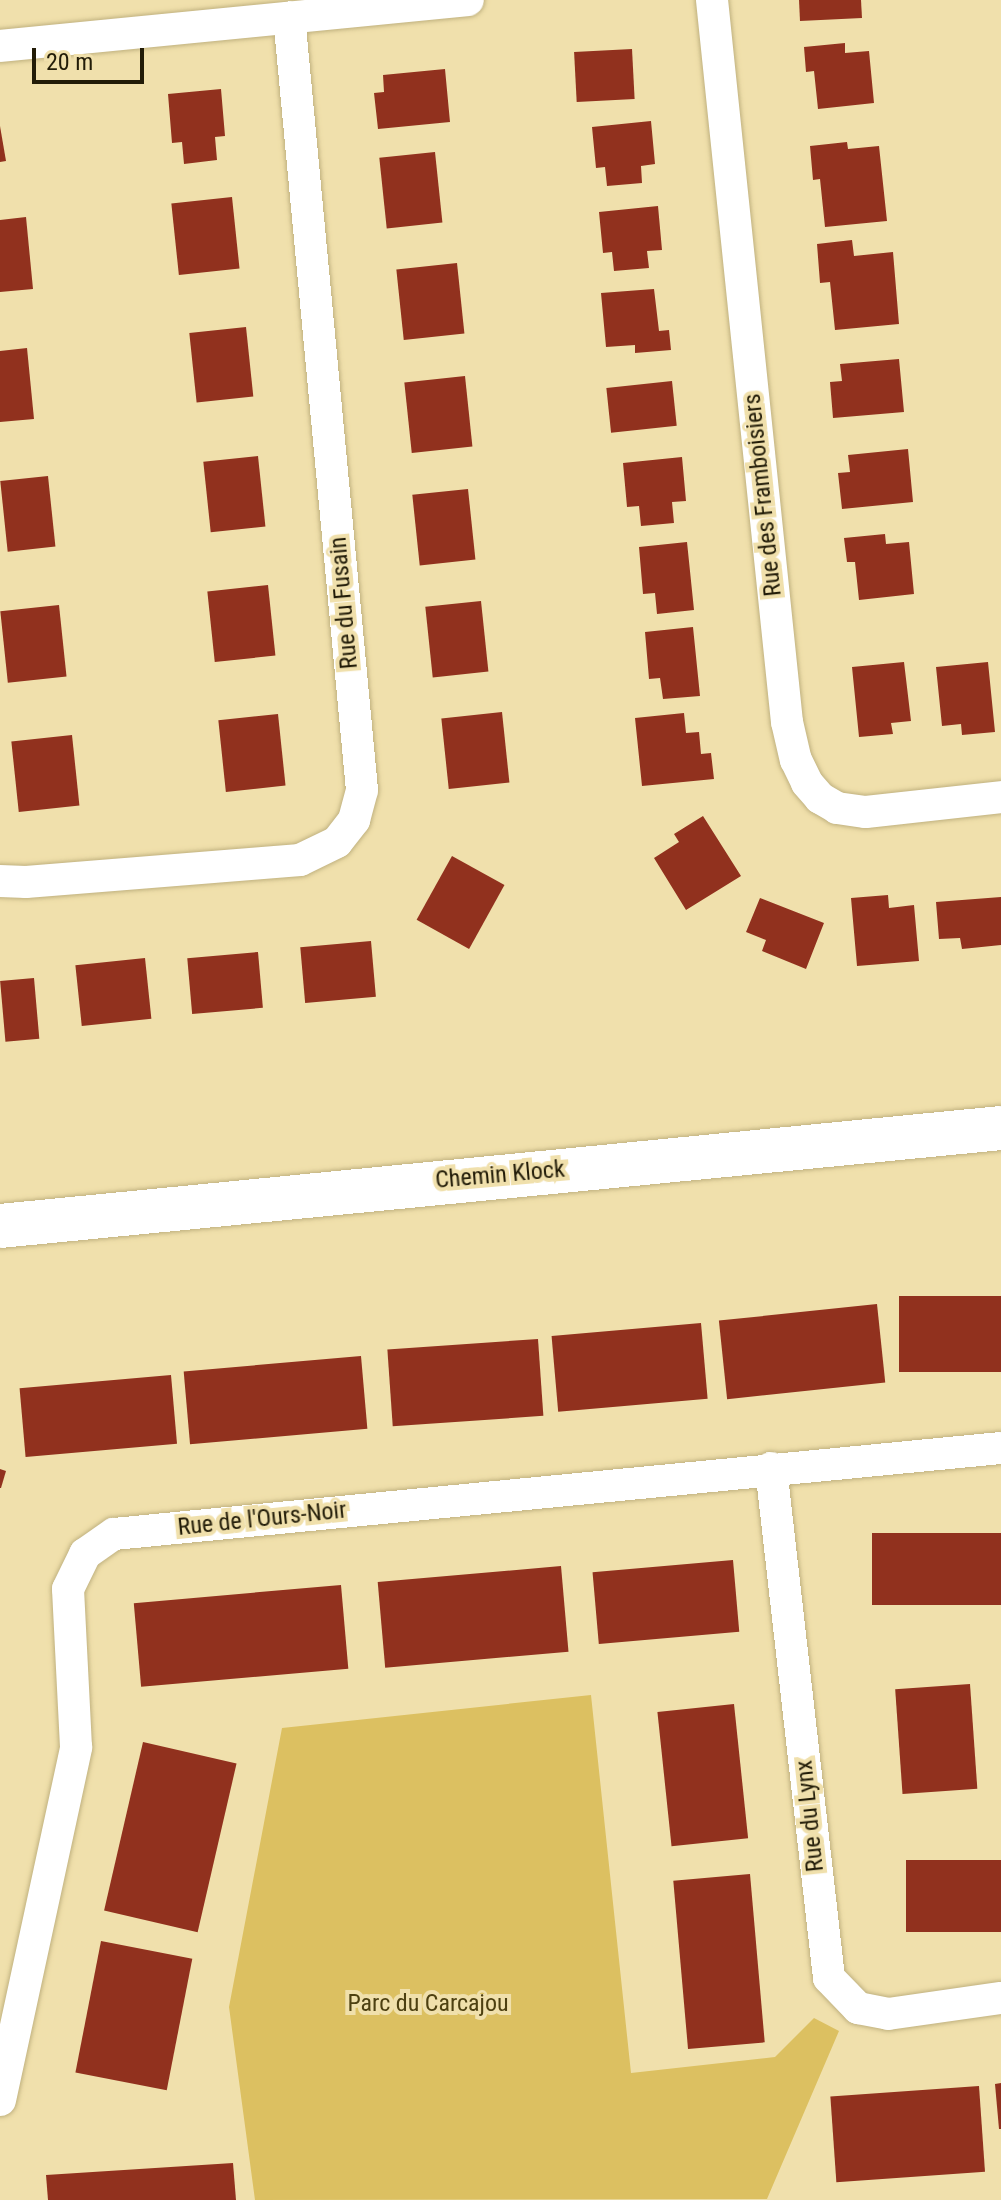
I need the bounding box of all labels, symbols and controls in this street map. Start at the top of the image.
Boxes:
scale bar [36,32,148,82]
text: 20 m [46,48,93,76]
street label: Rue des Framboisiers [738,392,788,598]
street label: Rue du Fusain [324,536,364,670]
street label: Chemin Klock [434,1155,566,1195]
street label: Rue de l'Ours-Noir [176,1496,348,1542]
street label: Rue du Lynx [790,1759,830,1873]
park label: Parc du Carcajou [347,1990,509,2018]

